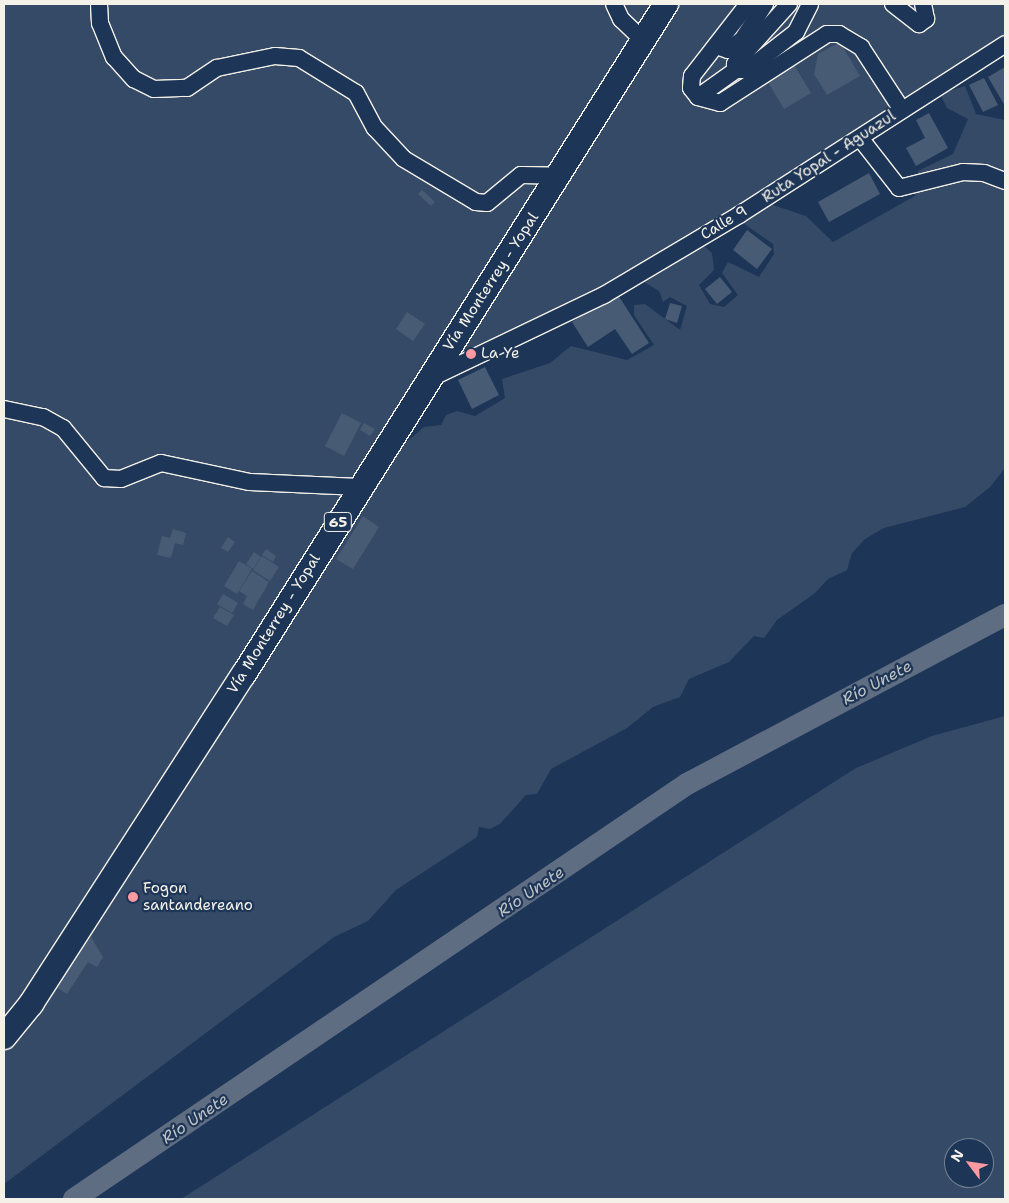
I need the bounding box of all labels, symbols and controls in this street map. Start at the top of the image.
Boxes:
street label: Ruta Yopal - Aguazul [759,107,899,207]
street label: Calle 9 [697,202,751,244]
street label: Vía Monterrey - Yopal [439,209,543,355]
place label: La Ye [481,345,519,363]
marker: La Ye [465,348,477,360]
road number: 65 [323,511,353,534]
street label: Vía Monterrey - Yopal [224,551,324,697]
water label: Río Unete [839,657,915,709]
water label: Río Unete [494,863,568,921]
place label: Fogon santandereano [143,879,253,914]
marker: Fogon santandereano [127,891,139,903]
water label: Río Unete [158,1090,232,1148]
north arrow [944,1138,994,1188]
text: N [946,1146,968,1165]

